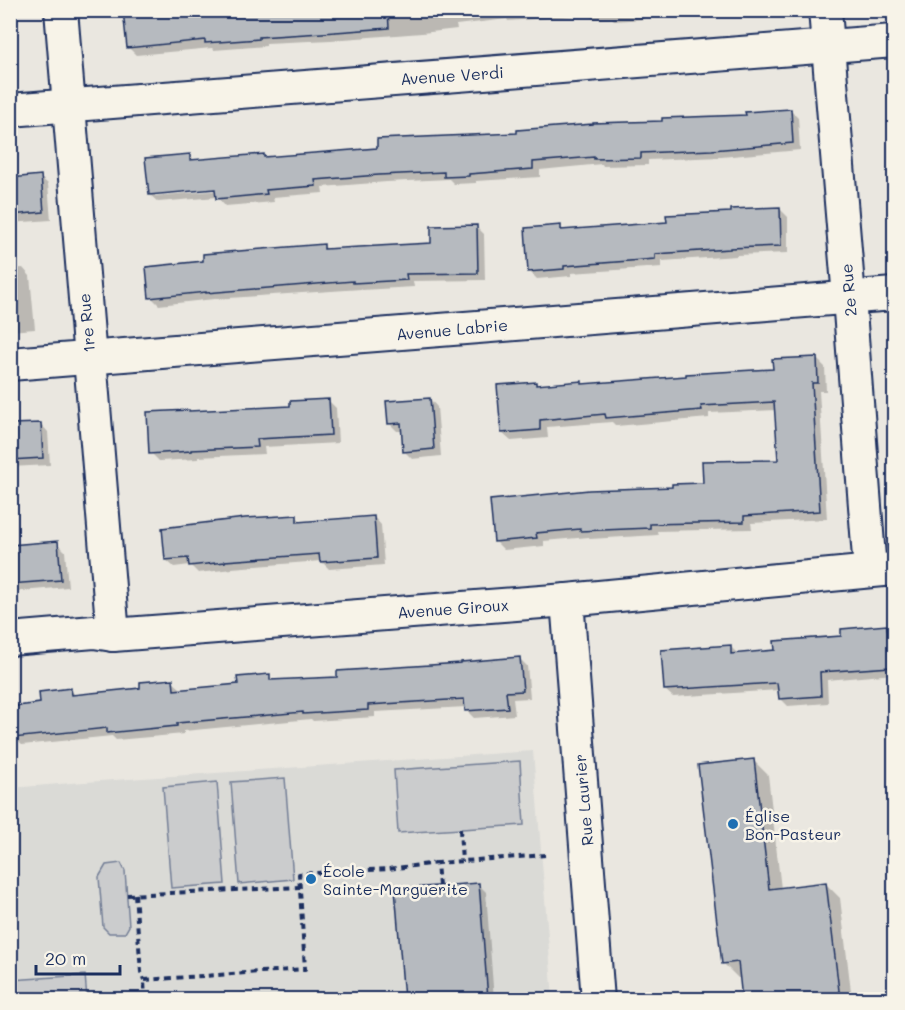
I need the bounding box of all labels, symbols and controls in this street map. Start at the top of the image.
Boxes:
street label: Avenue Verdi [400,61,504,89]
street label: 2e Rue [835,263,861,317]
street label: 1re Rue [73,293,99,353]
street label: Avenue Labrie [395,314,509,344]
street label: Avenue Giroux [397,594,509,622]
street label: Rue Laurier [569,753,597,847]
place label: Église Bon-Pasteur [745,805,841,844]
marker: Église Bon-Pasteur [726,817,740,831]
place label: École Sainte-Marguerite [323,860,468,899]
marker: École Sainte-Marguerite [304,872,318,886]
scale bar [36,938,120,976]
text: 20 m [45,946,86,970]

